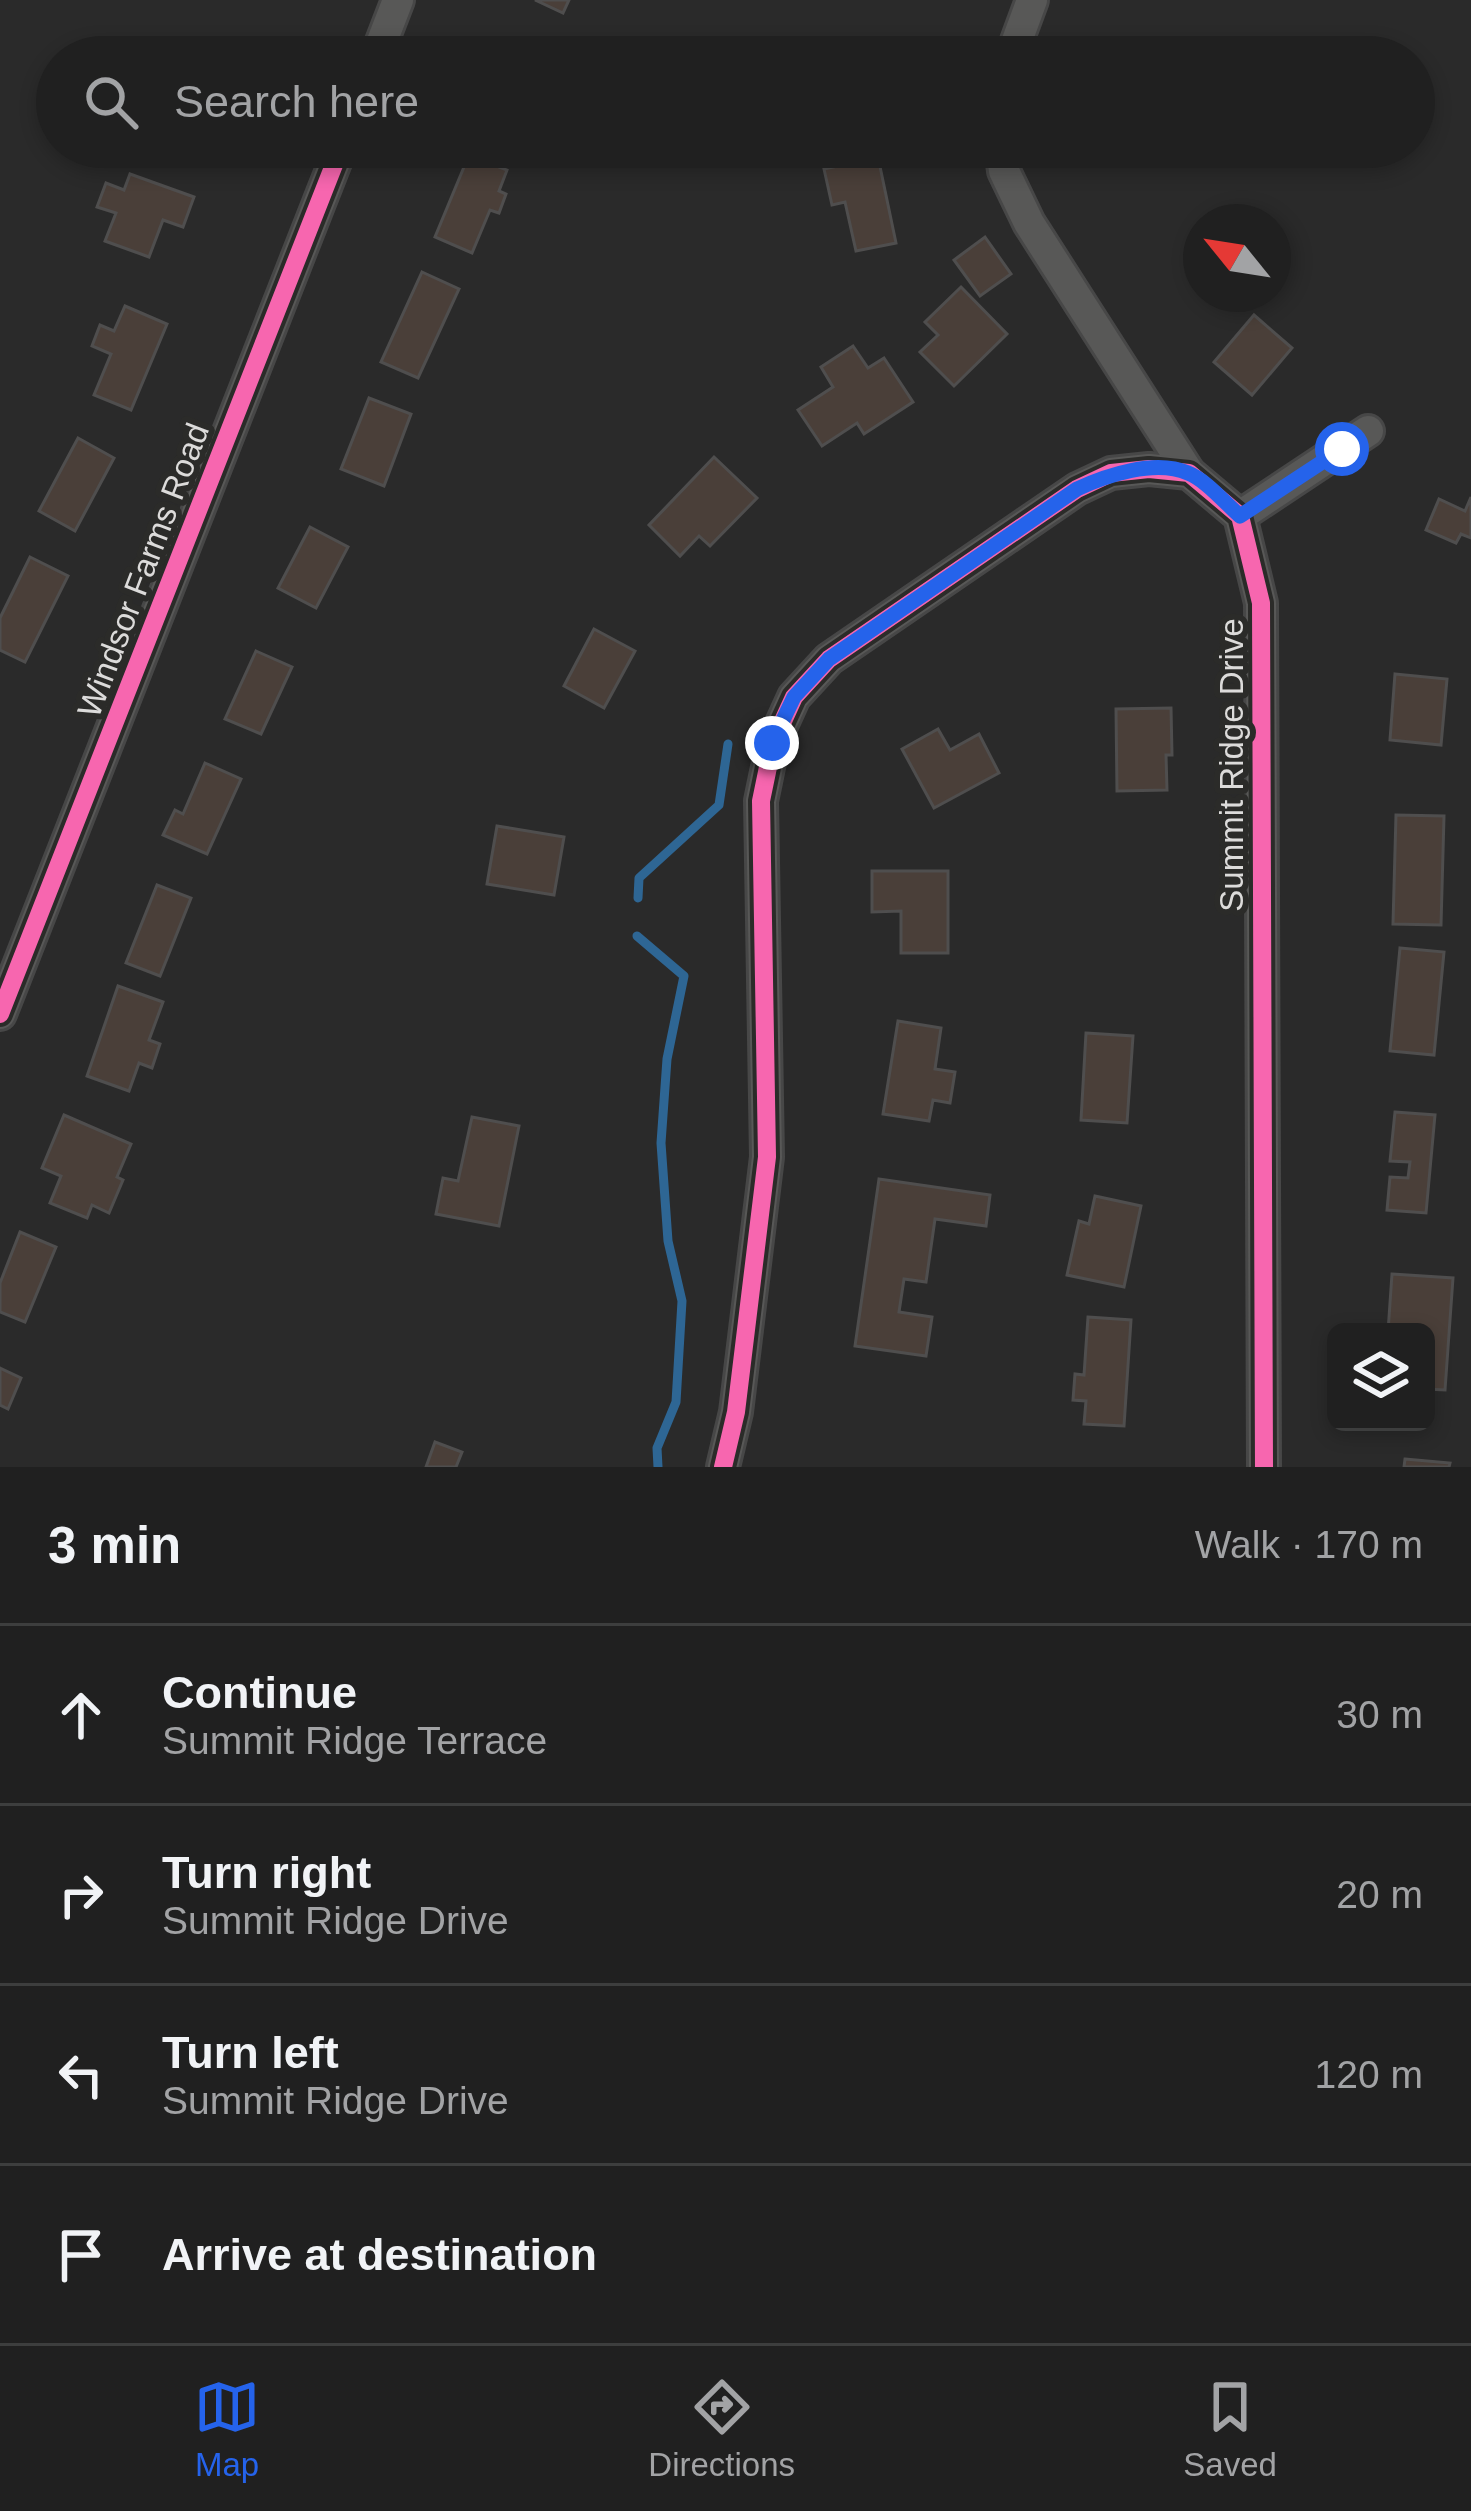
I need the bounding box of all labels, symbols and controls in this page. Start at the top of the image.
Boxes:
search box [36,36,1435,168]
icon: search [78,69,144,135]
text: Search here [174,76,419,127]
north arrow [1183,204,1291,312]
street label: Windsor Farms Road [70,418,216,722]
route start [1315,422,1369,476]
street label: Summit Ridge Drive [1213,618,1250,912]
route end [745,716,799,770]
map controls [1327,1323,1435,1431]
button: layers [1327,1323,1435,1431]
text: 3 min [48,1517,181,1574]
text: Walk · 170 m [1195,1523,1423,1566]
text: Continue [162,1667,357,1718]
icon: ahead [48,1682,114,1748]
text: 30 m [1336,1693,1423,1736]
text: Summit Ridge Terrace [162,1719,547,1762]
text: Turn right [162,1847,371,1898]
icon: right [48,1862,114,1928]
text: 20 m [1336,1873,1423,1916]
text: Summit Ridge Drive [162,1899,509,1942]
text: Turn left [162,2027,339,2078]
icon: left [48,2042,114,2108]
text: 120 m [1315,2053,1423,2096]
text: Summit Ridge Drive [162,2079,509,2122]
icon: arrive [48,2222,114,2288]
text: Arrive at destination [162,2229,597,2280]
tab: Map [194,2374,260,2484]
tab: Directions [648,2374,795,2484]
tab: Saved [1183,2374,1277,2484]

